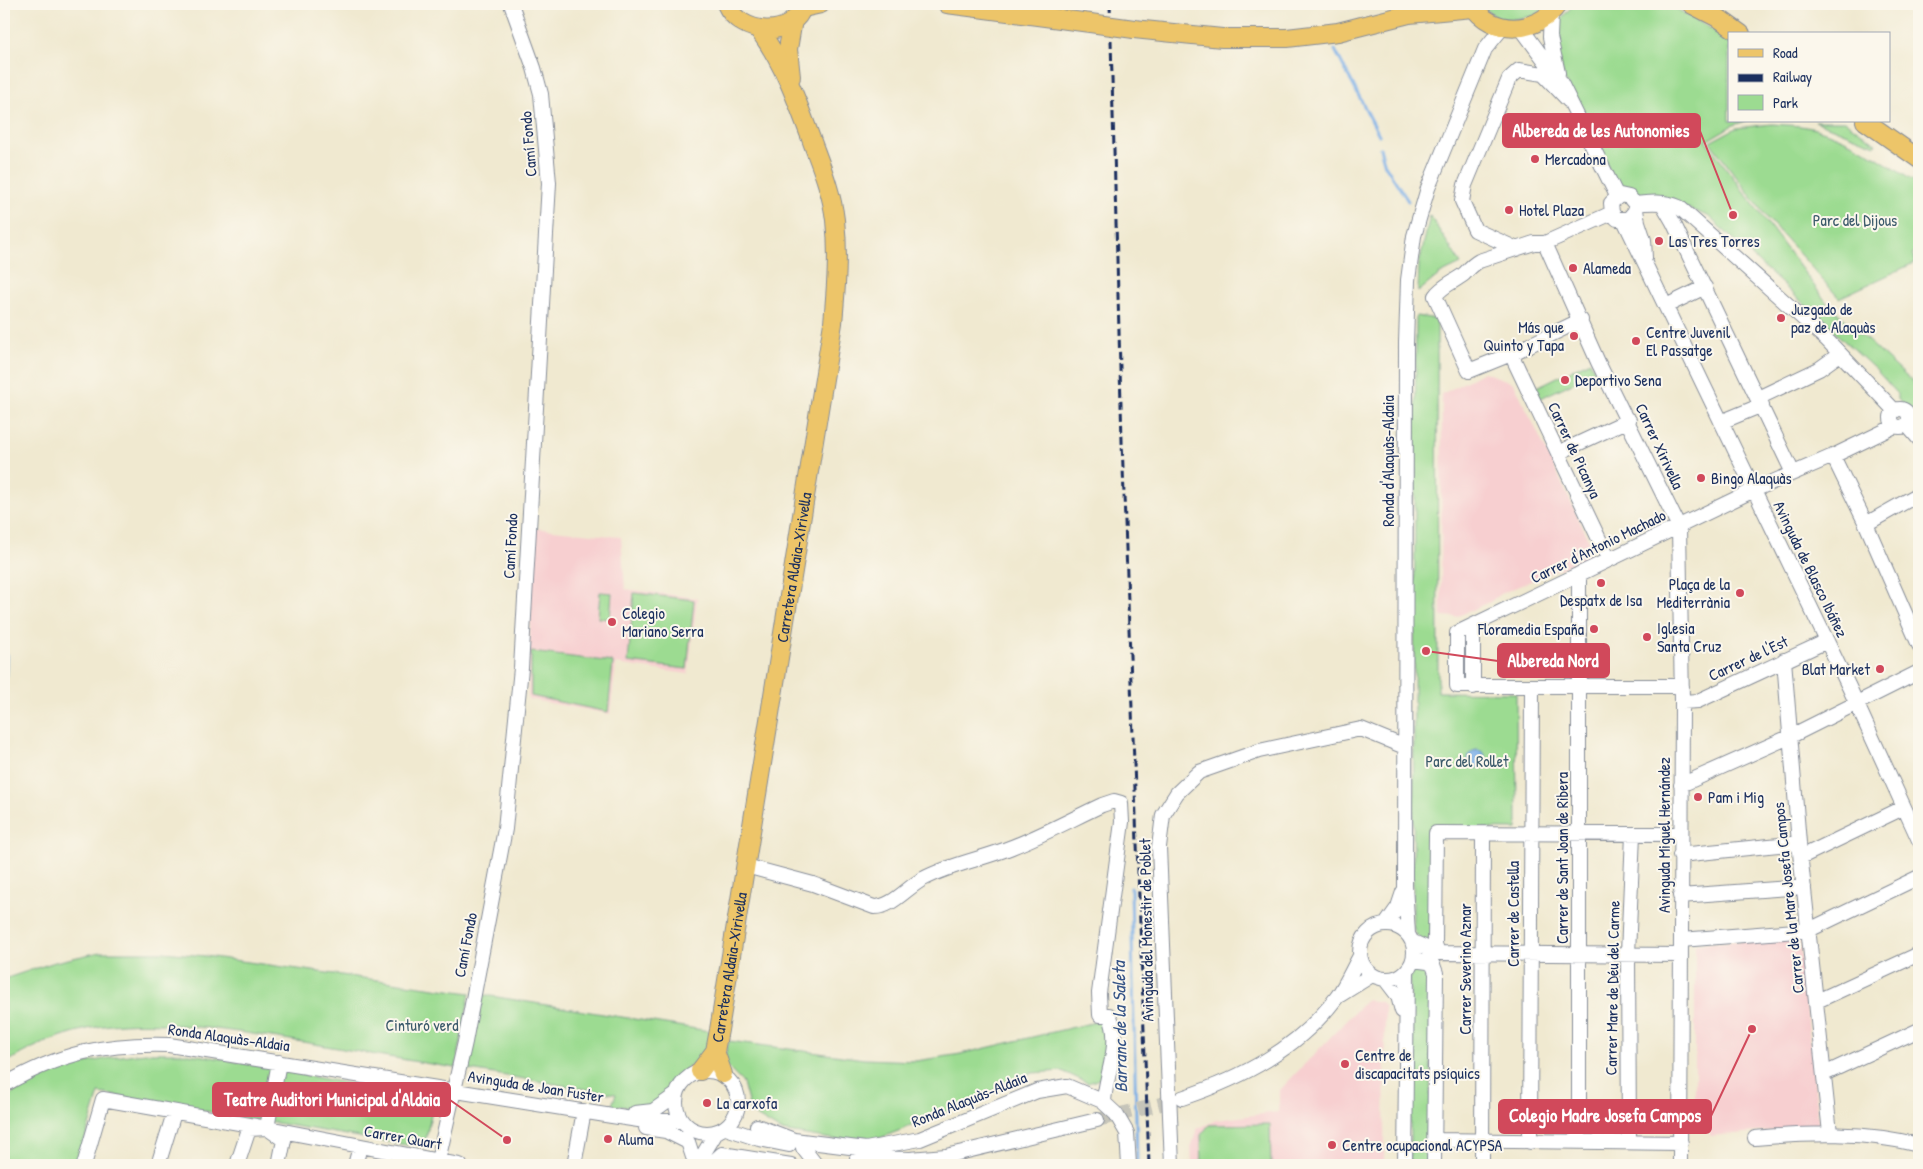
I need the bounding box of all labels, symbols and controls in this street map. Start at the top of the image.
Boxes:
legend [1728,32,1890,122]
text: Road [1773,42,1798,63]
text: Railway [1773,66,1812,87]
text: Park [1773,92,1798,113]
street label: Camí Fondo [514,110,542,178]
callout: Albereda de les Autonomies [1503,114,1700,147]
text: Albereda de les Autonomies [1513,118,1690,143]
place label: Mercadona [1545,148,1606,170]
marker: Mercadona [1529,153,1541,165]
place label: Hotel Plaza [1519,199,1584,221]
marker: Hotel Plaza [1503,204,1515,216]
park label: Parc del Dijous [1813,209,1897,231]
place label: Las Tres Torres [1669,230,1760,252]
marker: Las Tres Torres [1653,235,1665,247]
place label: Alameda [1583,257,1631,279]
marker: Alameda [1567,262,1579,274]
place label: Juzgado de paz de Alaquàs [1791,298,1876,338]
marker: Juzgado de paz de Alaquàs [1775,312,1787,324]
place label: Más que Quinto y Tapa [1483,316,1565,356]
place label: Centre Juvenil El Passatge [1646,321,1731,361]
marker: Más que Quinto y Tapa [1568,330,1580,342]
marker: Centre Juvenil El Passatge [1630,335,1642,347]
place label: Deportivo Sena [1575,369,1661,391]
marker: Deportivo Sena [1559,374,1571,386]
street label: Ronda d'Alaquàs-Aldaia [1377,395,1399,527]
street label: Carrer de Picanya [1543,398,1607,502]
street label: Carrer Xirivella [1630,399,1690,493]
place label: Bingo Alaquàs [1711,467,1792,489]
marker: Bingo Alaquàs [1695,472,1707,484]
street label: Carretera Aldaia-Xirivella [771,491,817,644]
street label: Avinguda de Blasco Ibáñez [1768,497,1854,641]
street label: Carrer d'Antonio Machado [1527,503,1670,588]
street label: Camí Fondo [497,512,523,579]
place label: Plaça de la Mediterrània [1657,573,1730,613]
marker: Despatx de Isa [1595,577,1607,589]
marker: Plaça de la Mediterrània [1734,587,1746,599]
place label: Despatx de Isa [1560,589,1642,611]
place label: Colegio Mariano Serra [622,602,703,642]
marker: Colegio Mariano Serra [606,616,618,628]
place label: Iglesia Santa Cruz [1657,617,1722,657]
place label: Floramedia España [1477,618,1584,640]
marker: Floramedia España [1588,623,1600,635]
street label: Carrer de l'Est [1705,630,1792,686]
marker: Iglesia Santa Cruz [1641,631,1653,643]
callout: Albereda Nord [1498,644,1609,677]
text: Albereda Nord [1507,648,1599,673]
place label: Blat Market [1802,658,1870,680]
marker: Blat Market [1874,663,1886,675]
park label: Parc del Rollet [1425,750,1509,772]
street label: Avinguda Miguel Hernández [1653,757,1675,913]
street label: Carrer de Sant Joan de Ribera [1551,772,1573,944]
place label: Pam i Mig [1708,786,1764,808]
marker: Pam i Mig [1692,791,1704,803]
street label: Carrer de la Mare Josefa Campos [1767,801,1809,995]
street label: Avinguda del Monestir de Poblet [1133,838,1159,1022]
street label: Carrer de Castella [1502,861,1524,967]
street label: Carretera Aldaia-Xirivella [706,891,752,1044]
street label: Carrer Mare de Déu del Carme [1599,900,1625,1076]
street label: Carrer Severino Aznar [1454,903,1476,1035]
street label: Camí Fondo [448,910,482,979]
water label: Barranc de la Saleta [1106,959,1133,1093]
park label: Cinturó verd [386,1014,458,1036]
street label: Ronda Alaquàs-Aldaia [167,1018,291,1056]
place label: Centre de discapacitats psíquics [1355,1044,1480,1084]
marker: Centre de discapacitats psíquics [1339,1058,1351,1070]
street label: Avinguda de Joan Fuster [467,1064,605,1108]
street label: Ronda Alaquàs-Aldaia [908,1066,1030,1132]
callout: Teatre Auditori Municipal d'Aldaia [213,1083,450,1116]
text: Teatre Auditori Municipal d'Aldaia [223,1087,441,1113]
place label: La carxofa [717,1092,777,1114]
marker: La carxofa [701,1097,713,1109]
callout: Colegio Madre Josefa Campos [1499,1100,1711,1133]
text: Colegio Madre Josefa Campos [1509,1103,1701,1129]
street label: Carrer Quart [362,1119,444,1155]
place label: Aluma [618,1128,654,1150]
marker: Aluma [602,1133,614,1145]
place label: Centre ocupacional ACYPSA [1342,1134,1503,1156]
marker: Centre ocupacional ACYPSA [1326,1139,1338,1151]

